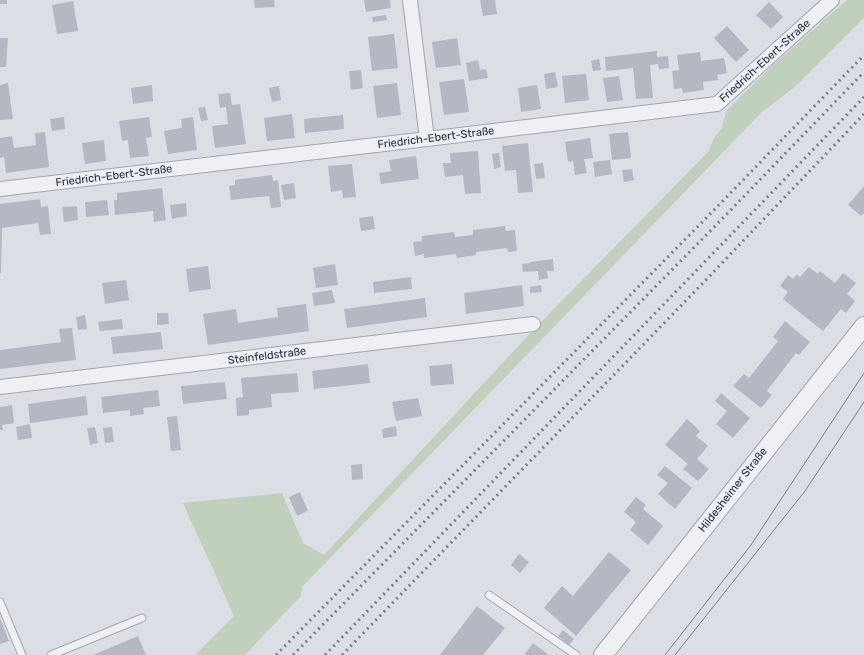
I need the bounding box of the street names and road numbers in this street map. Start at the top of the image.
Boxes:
street label: Friedrich-Ebert-Straße [717,17,813,105]
street label: Friedrich-Ebert-Straße [377,124,495,152]
street label: Friedrich-Ebert-Straße [55,162,173,190]
street label: Steinfeldstraße [227,345,307,367]
street label: Hildesheimer Straße [696,445,770,535]

